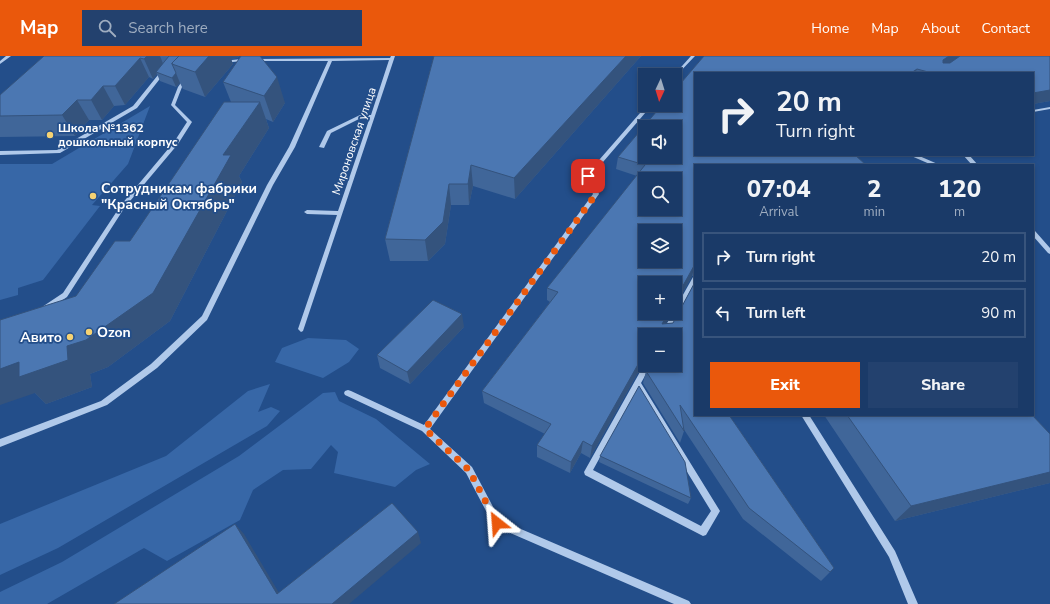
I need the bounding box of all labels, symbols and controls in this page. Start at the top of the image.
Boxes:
search box [82,10,362,46]
text: Map [20,15,58,41]
icon: search [96,17,118,39]
text: Search here [128,18,208,38]
text: Home [811,19,849,38]
text: Map [871,19,899,38]
text: About [921,19,960,38]
text: Contact [982,19,1030,38]
north arrow [638,68,682,112]
map controls [638,68,682,372]
text: 20 m [776,83,842,121]
street label: Мироновская улица [328,85,380,197]
icon: right [710,88,762,140]
text: Turn right [776,119,855,143]
place label: Школа №1362 дошкольный корпус [58,120,178,150]
button: sound [638,120,682,164]
marker: Школа №1362 дошкольный корпус [45,130,55,140]
pin [571,159,605,193]
icon: arrive [577,165,599,187]
button: search [638,172,682,216]
text: 07:04 [747,173,811,205]
text: 2 [867,173,882,205]
text: 120 [938,173,981,205]
place label: Сотрудникам фабрики "Красный Октябрь" [101,179,257,214]
marker: Сотрудникам фабрики "Красный Октябрь" [88,191,98,201]
text: Arrival [759,203,798,221]
text: min [864,203,885,221]
text: m [954,203,965,221]
button: layers [638,224,682,268]
icon: right [712,246,734,268]
text: Turn right [746,247,815,267]
text: 20 m [981,247,1016,267]
button: + [638,276,682,320]
icon: left [712,302,734,324]
text: Turn left [746,303,805,323]
text: 90 m [981,303,1016,323]
place label: Ozon [97,323,131,342]
marker: Ozon [84,327,94,337]
place label: Авито [20,328,62,347]
button: − [638,328,682,372]
marker: Авито [65,332,75,342]
button: Exit [710,362,860,408]
button: Share [868,362,1018,408]
position arrow [476,502,518,544]

